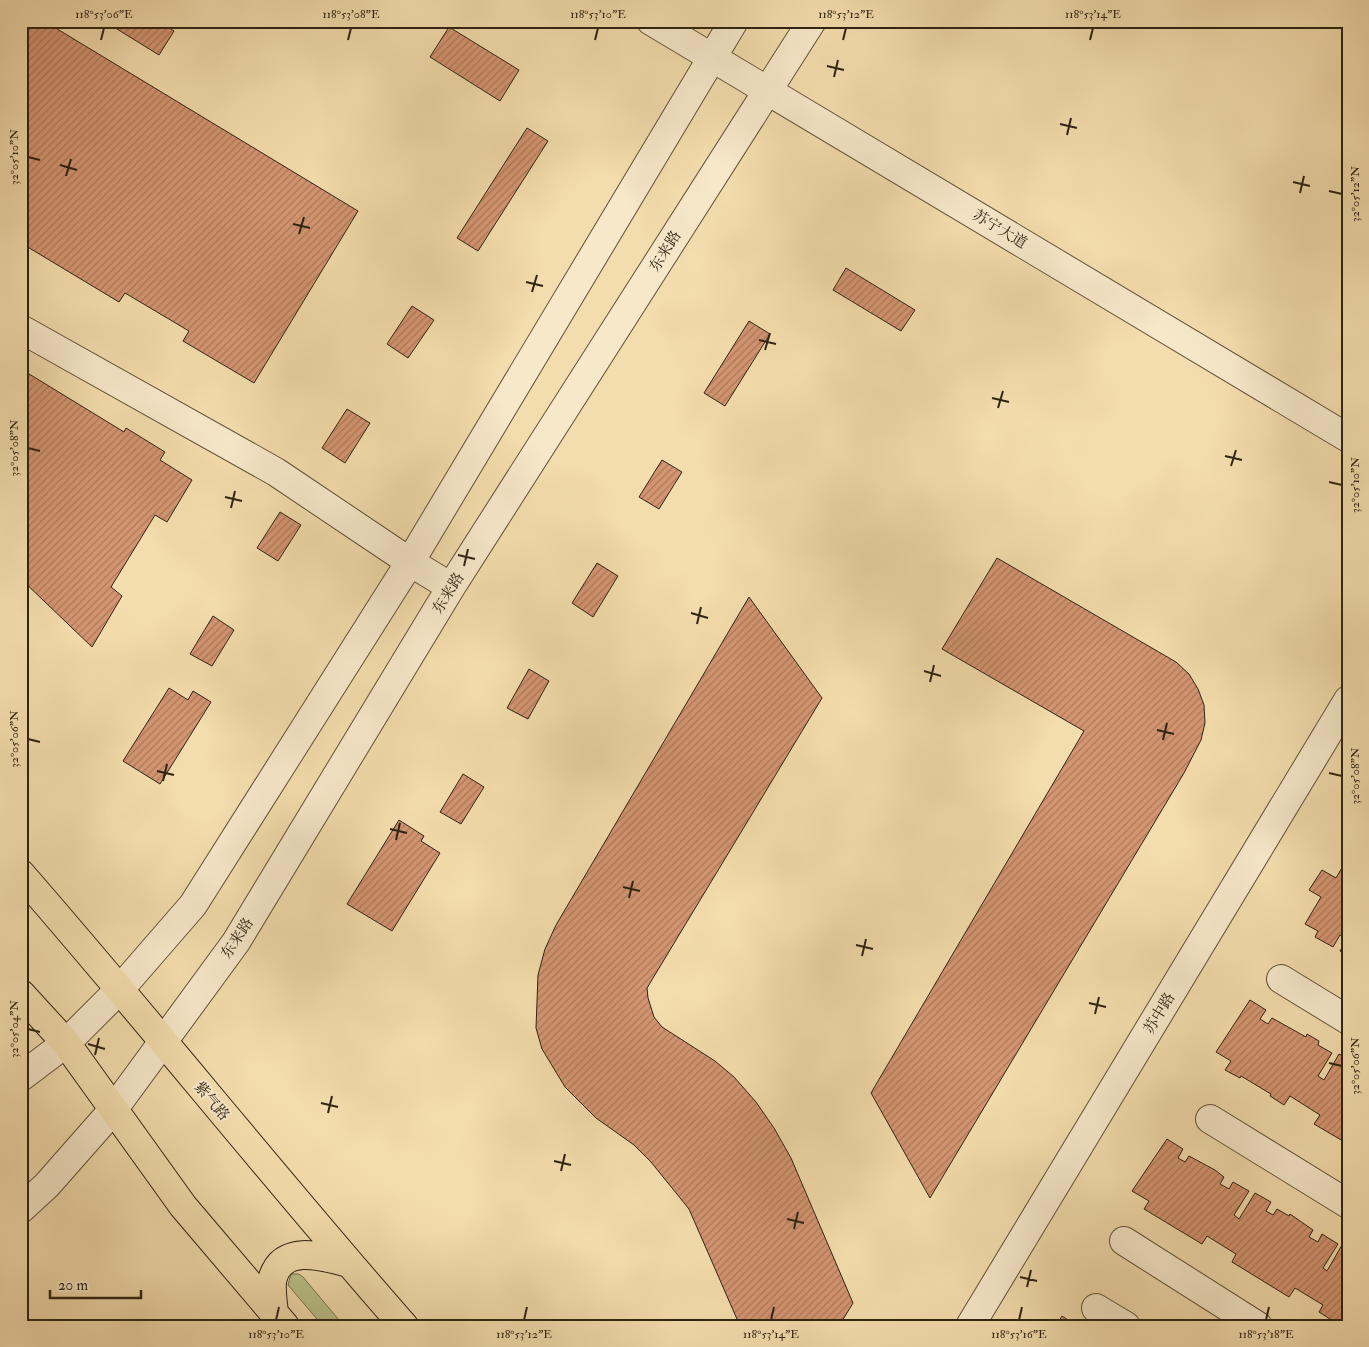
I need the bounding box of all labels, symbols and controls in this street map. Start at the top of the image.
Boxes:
text: 118°53'06"E [75,7,133,22]
text: 118°53'08"E [322,7,380,22]
text: 118°53'10"E [570,7,626,22]
text: 118°53'12"E [818,7,874,22]
text: 118°53'14"E [1065,7,1121,22]
text: 32°05'10"N [7,129,22,185]
text: 32°05'12"N [1348,166,1363,222]
street label: 苏宁大道 [969,206,1030,253]
street label: 东来路 [645,227,685,275]
text: 32°05'08"N [7,419,22,477]
text: 32°05'10"N [1348,457,1363,513]
street label: 东来路 [428,569,468,617]
text: 32°05'06"N [7,710,22,768]
text: 32°05'08"N [1348,747,1363,805]
street label: 东来路 [217,914,258,962]
street label: 苏中路 [1140,989,1179,1037]
text: 32°05'04"N [7,1000,22,1058]
text: 32°05'06"N [1348,1037,1363,1095]
street label: 紫气路 [190,1078,233,1125]
scale bar [50,1267,141,1299]
text: 20 m [58,1276,88,1295]
text: 118°53'10"E [248,1327,304,1342]
text: 118°53'12"E [496,1327,552,1342]
text: 118°53'14"E [743,1327,799,1342]
text: 118°53'16"E [991,1327,1047,1342]
text: 118°53'18"E [1238,1327,1294,1342]

